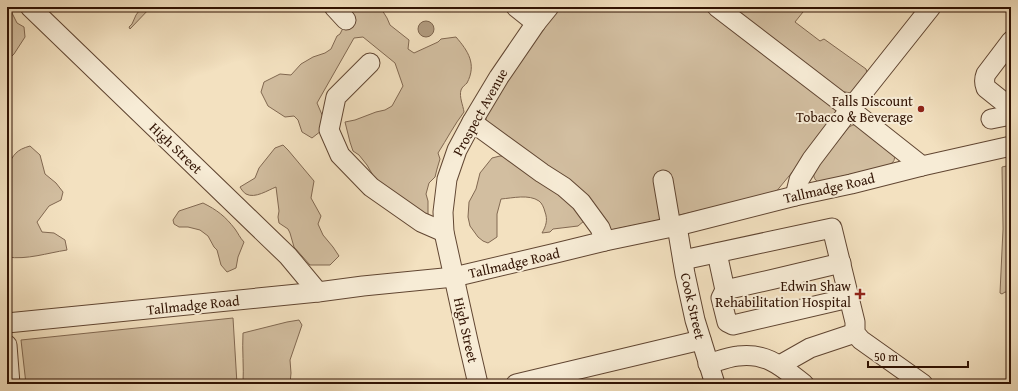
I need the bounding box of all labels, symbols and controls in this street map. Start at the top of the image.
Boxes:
street label: Prospect Avenue [448,64,513,159]
place label: Falls Discount Tobacco & Beverage [796,91,913,127]
marker: Falls Discount Tobacco & Beverage [916,104,926,114]
street label: High Street [145,118,207,178]
street label: Tallmadge Road [781,168,877,208]
street label: Tallmadge Road [466,243,562,283]
street label: Cook Street [676,271,710,341]
place label: Edwin Shaw Rehabilitation Hospital [715,276,851,312]
marker: Edwin Shaw Rehabilitation Hospital [854,288,866,300]
street label: Tallmadge Road [146,290,241,320]
street label: High Street [449,295,483,365]
scale bar [868,343,968,369]
text: 50 m [874,348,898,365]

